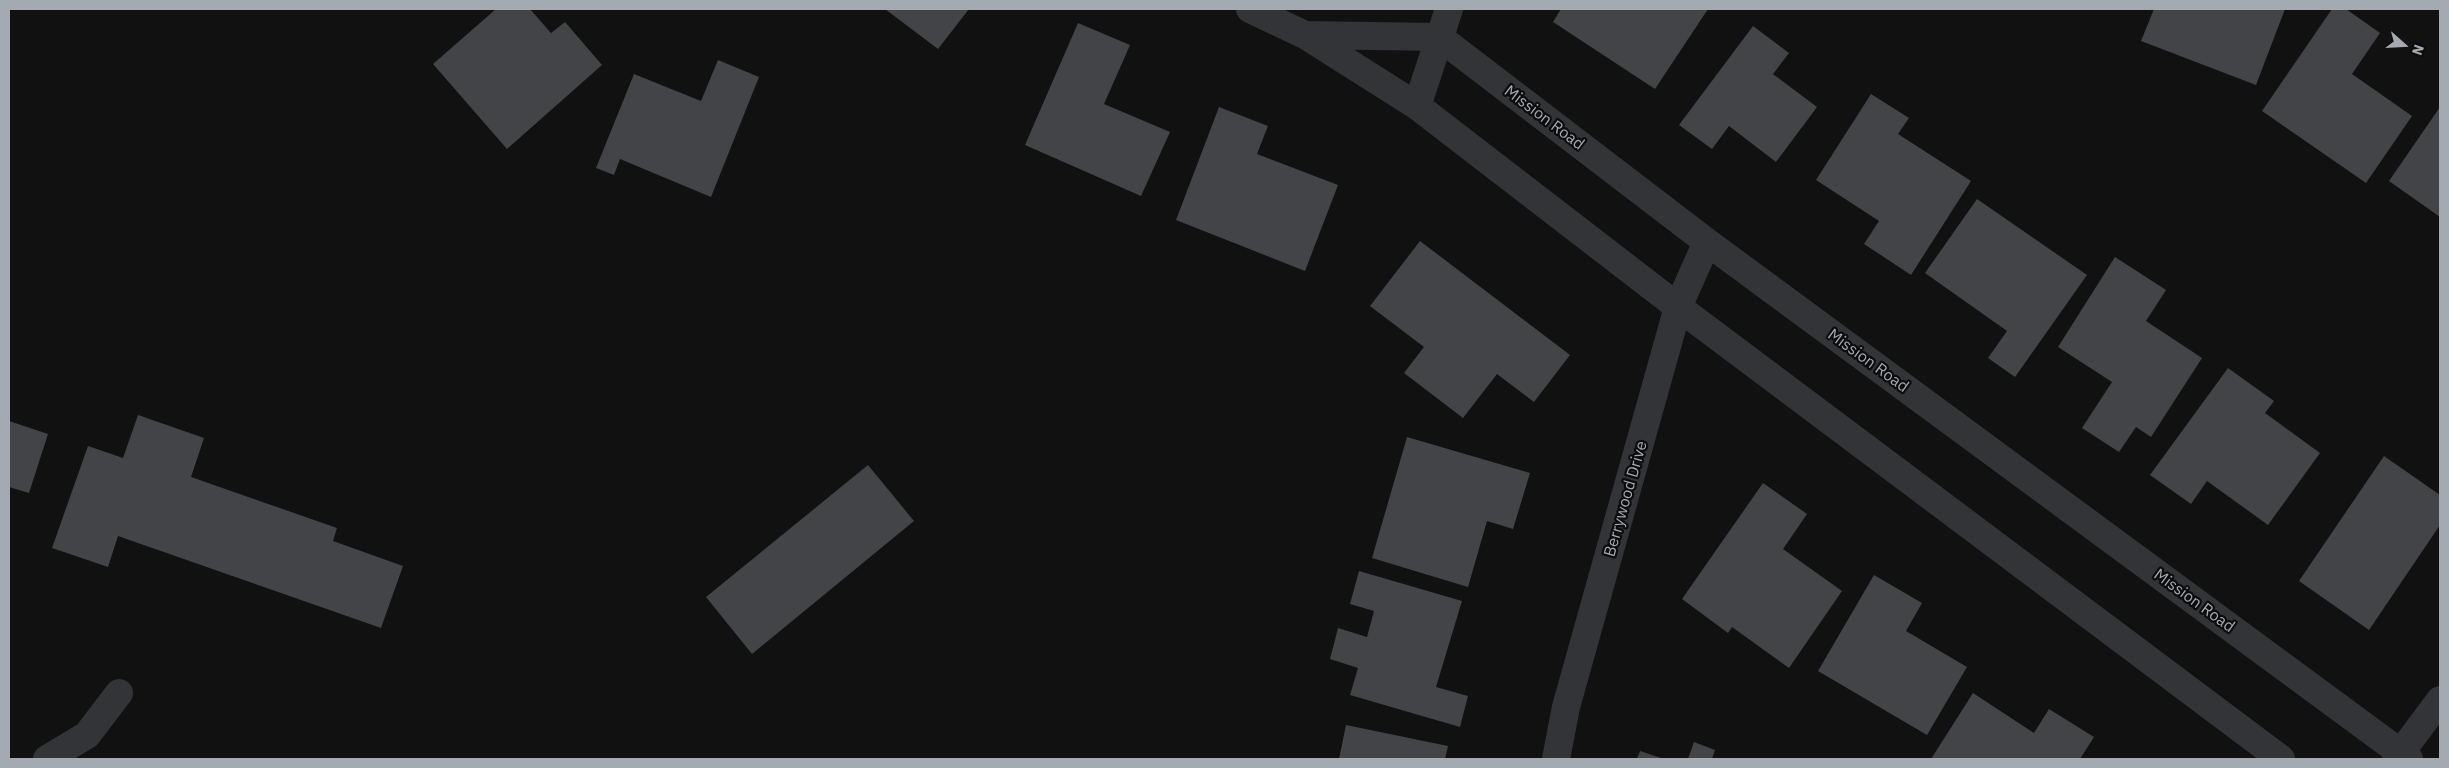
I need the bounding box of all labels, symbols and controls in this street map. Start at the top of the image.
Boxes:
north arrow [2379,20,2429,70]
text: N [2408,42,2428,58]
street label: Mission Road [1500,82,1588,154]
street label: Mission Road [1824,325,1912,397]
street label: Berrywood Drive [1600,439,1652,559]
street label: Mission Road [2150,565,2238,637]

